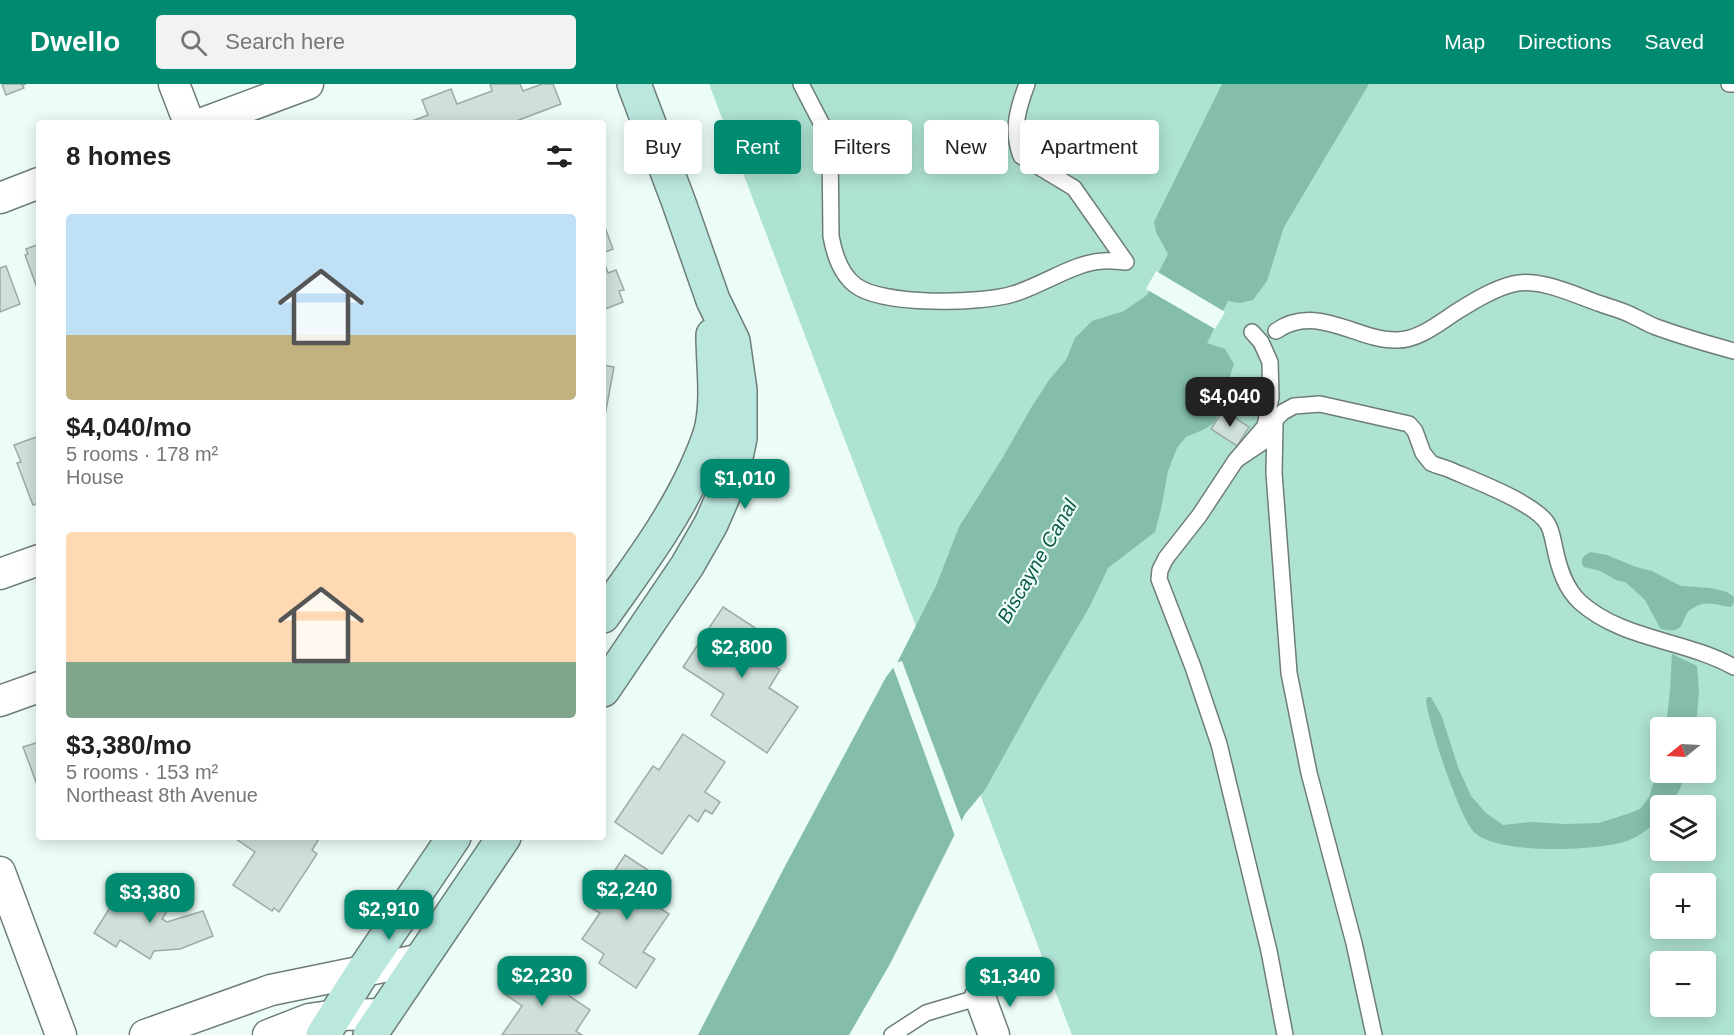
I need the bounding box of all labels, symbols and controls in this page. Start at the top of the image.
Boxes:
search box [156,15,576,69]
text: Dwello [30,26,120,57]
icon: search [177,26,210,59]
text: Search here [225,29,345,54]
text: Map [1444,30,1485,53]
text: Directions [1518,30,1611,53]
text: Saved [1644,30,1704,53]
chip: Buy [624,120,702,174]
chip: Rent [714,120,801,174]
chip: Filters [813,120,912,174]
chip: New [924,120,1008,174]
chip: Apartment [1020,120,1159,174]
icon: filters [543,140,576,173]
text: 8 homes [66,141,172,171]
icon: home [267,253,375,361]
pin: $4,040 [1181,377,1279,428]
text: $4,040 [1199,385,1261,407]
text: $4,040/mo [66,412,192,442]
text: 5 rooms · 178 m² [66,443,218,465]
pin: $1,010 [696,459,794,510]
text: House [66,466,124,488]
text: $1,010 [714,467,776,489]
water label: Biscayne Canal [993,495,1082,627]
icon: home [267,571,375,679]
pin: $2,800 [693,628,791,679]
text: $2,800 [711,636,773,658]
north arrow [1650,717,1716,783]
map controls [1650,717,1716,1017]
text: $3,380/mo [66,730,192,760]
text: 5 rooms · 153 m² [66,761,218,783]
text: Northeast 8th Avenue [66,784,258,806]
button: layers [1650,795,1716,861]
pin: $2,240 [578,870,676,921]
pin: $3,380 [101,873,199,924]
button: + [1650,873,1716,939]
text: $2,240 [596,878,658,900]
text: $3,380 [119,881,181,903]
pin: $2,910 [340,890,438,941]
text: $2,910 [358,898,420,920]
button: − [1650,951,1716,1017]
pin: $2,230 [493,956,591,1007]
pin: $1,340 [961,957,1059,1008]
text: $2,230 [511,964,573,986]
text: $1,340 [979,965,1041,987]

